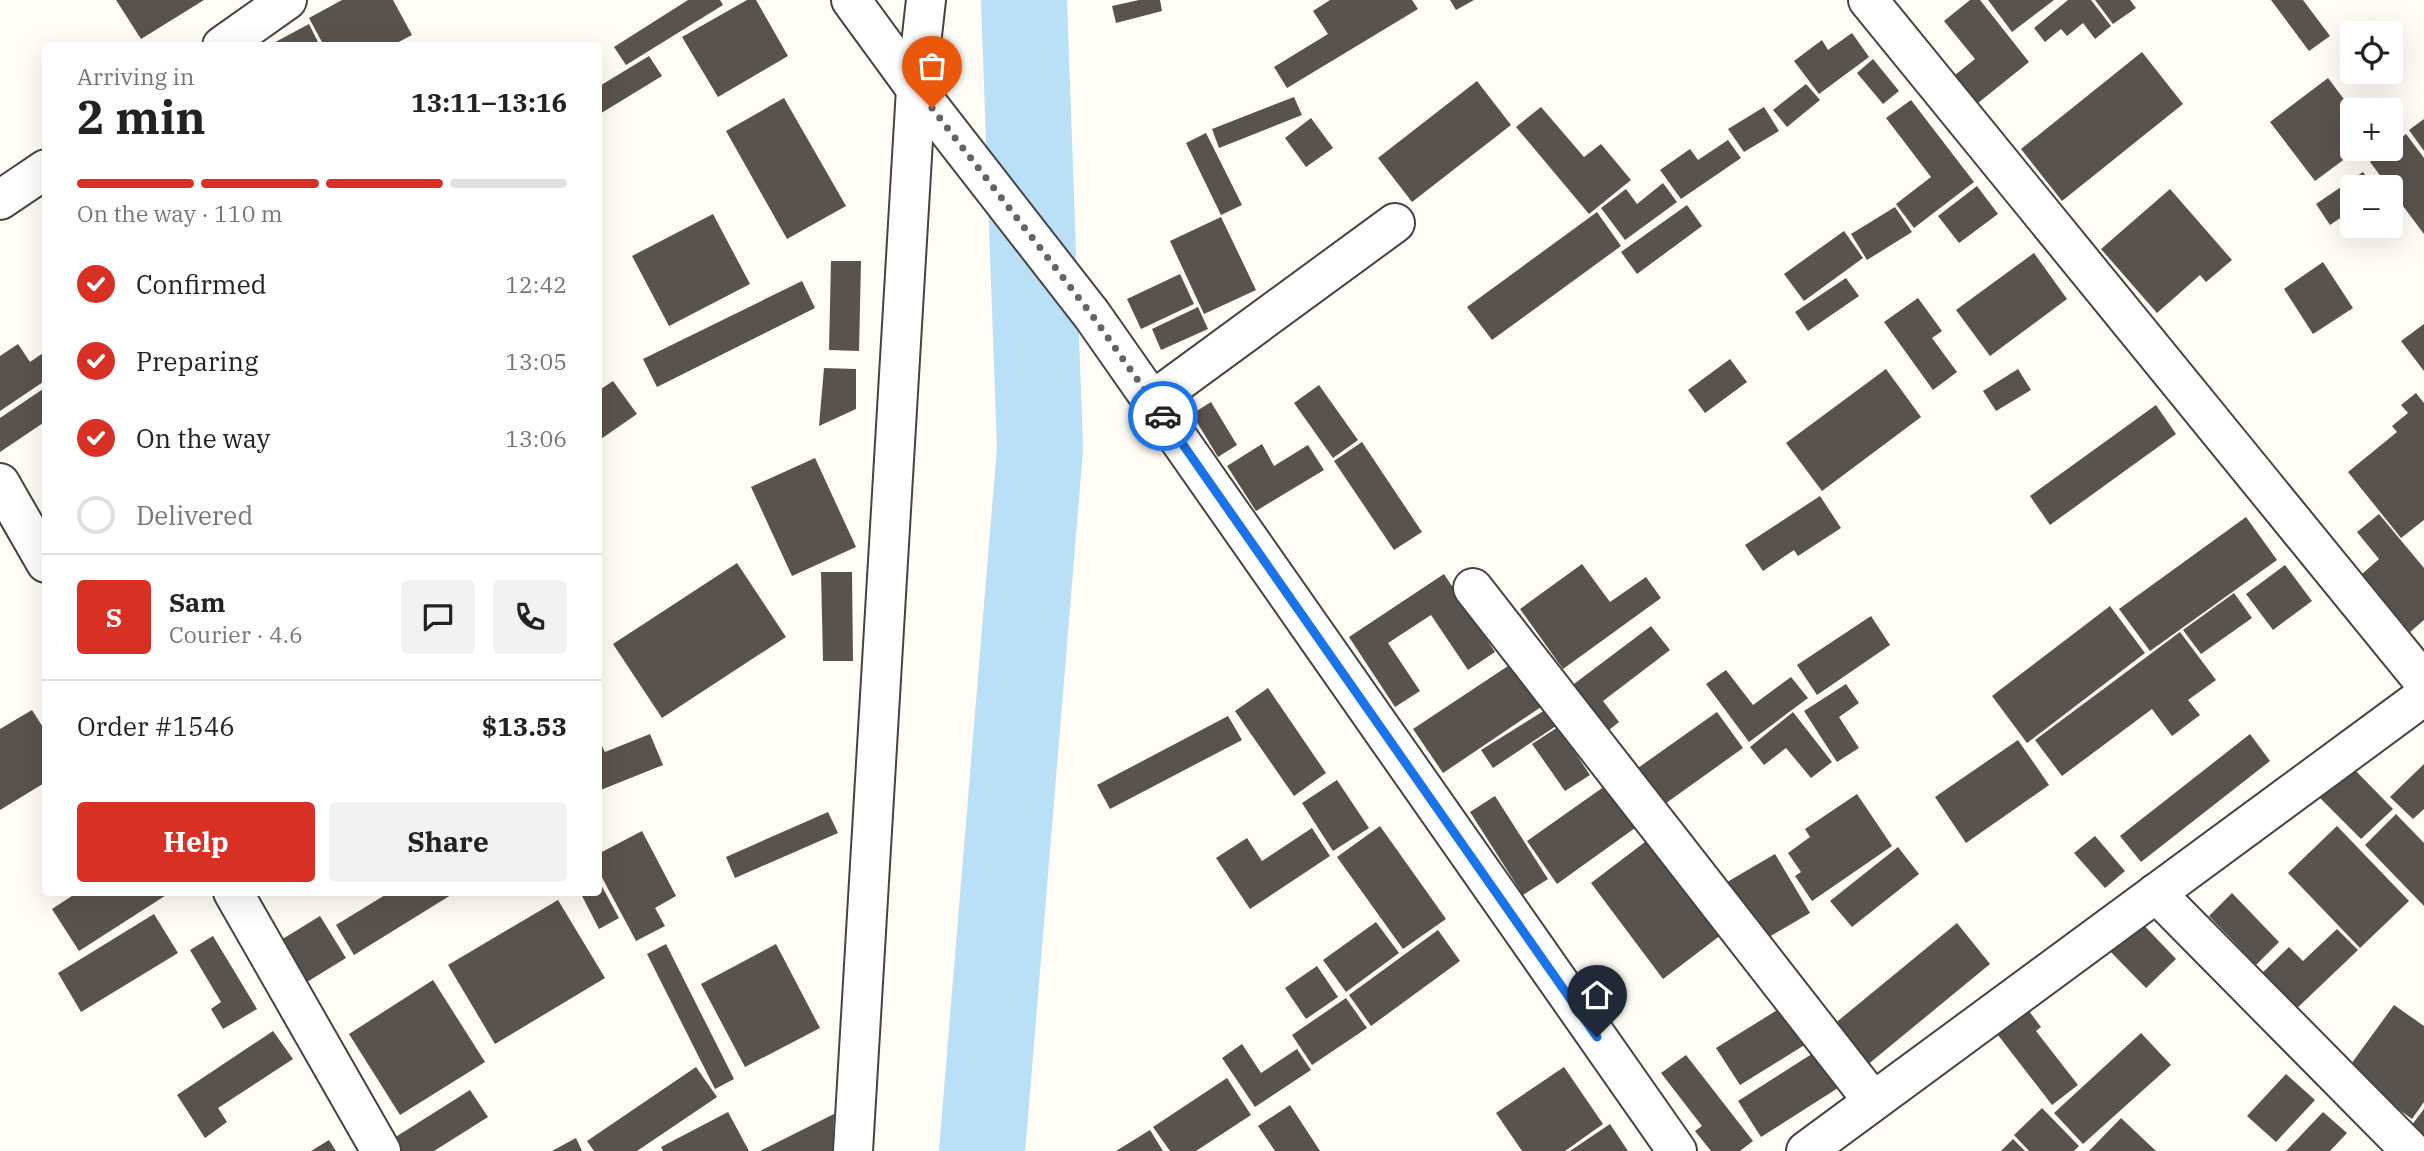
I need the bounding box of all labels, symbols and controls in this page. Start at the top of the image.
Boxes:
map controls [2340,21,2403,238]
button: locate [2340,21,2403,84]
pin [902,36,962,108]
icon: bag [913,47,951,85]
text: Arriving in [77,61,194,91]
text: 13:11–13:16 [411,85,567,119]
text: 2 min [77,87,206,147]
button: + [2340,98,2403,161]
button: − [2340,175,2403,238]
text: On the way · 110 m [77,198,283,228]
icon: check [77,265,115,303]
text: Confirmed [136,267,267,301]
text: 12:42 [505,269,567,299]
icon: check [77,342,115,380]
text: Preparing [136,344,258,378]
text: 13:05 [505,346,567,376]
courier [1128,381,1198,451]
icon: car [1144,397,1182,435]
icon: check [77,419,115,457]
text: On the way [136,421,270,455]
text: 13:06 [505,423,567,453]
text: Delivered [136,498,253,532]
button: chat [401,580,475,654]
button: phone [493,580,567,654]
text: Sam [169,585,225,619]
text: S [106,600,122,634]
text: Courier · 4.6 [169,619,303,649]
text: Order #1546 [77,709,235,743]
text: $13.53 [482,709,567,743]
button: Help [77,802,315,882]
button: Share [329,802,567,882]
pin [1567,965,1627,1037]
icon: home [1578,976,1616,1014]

